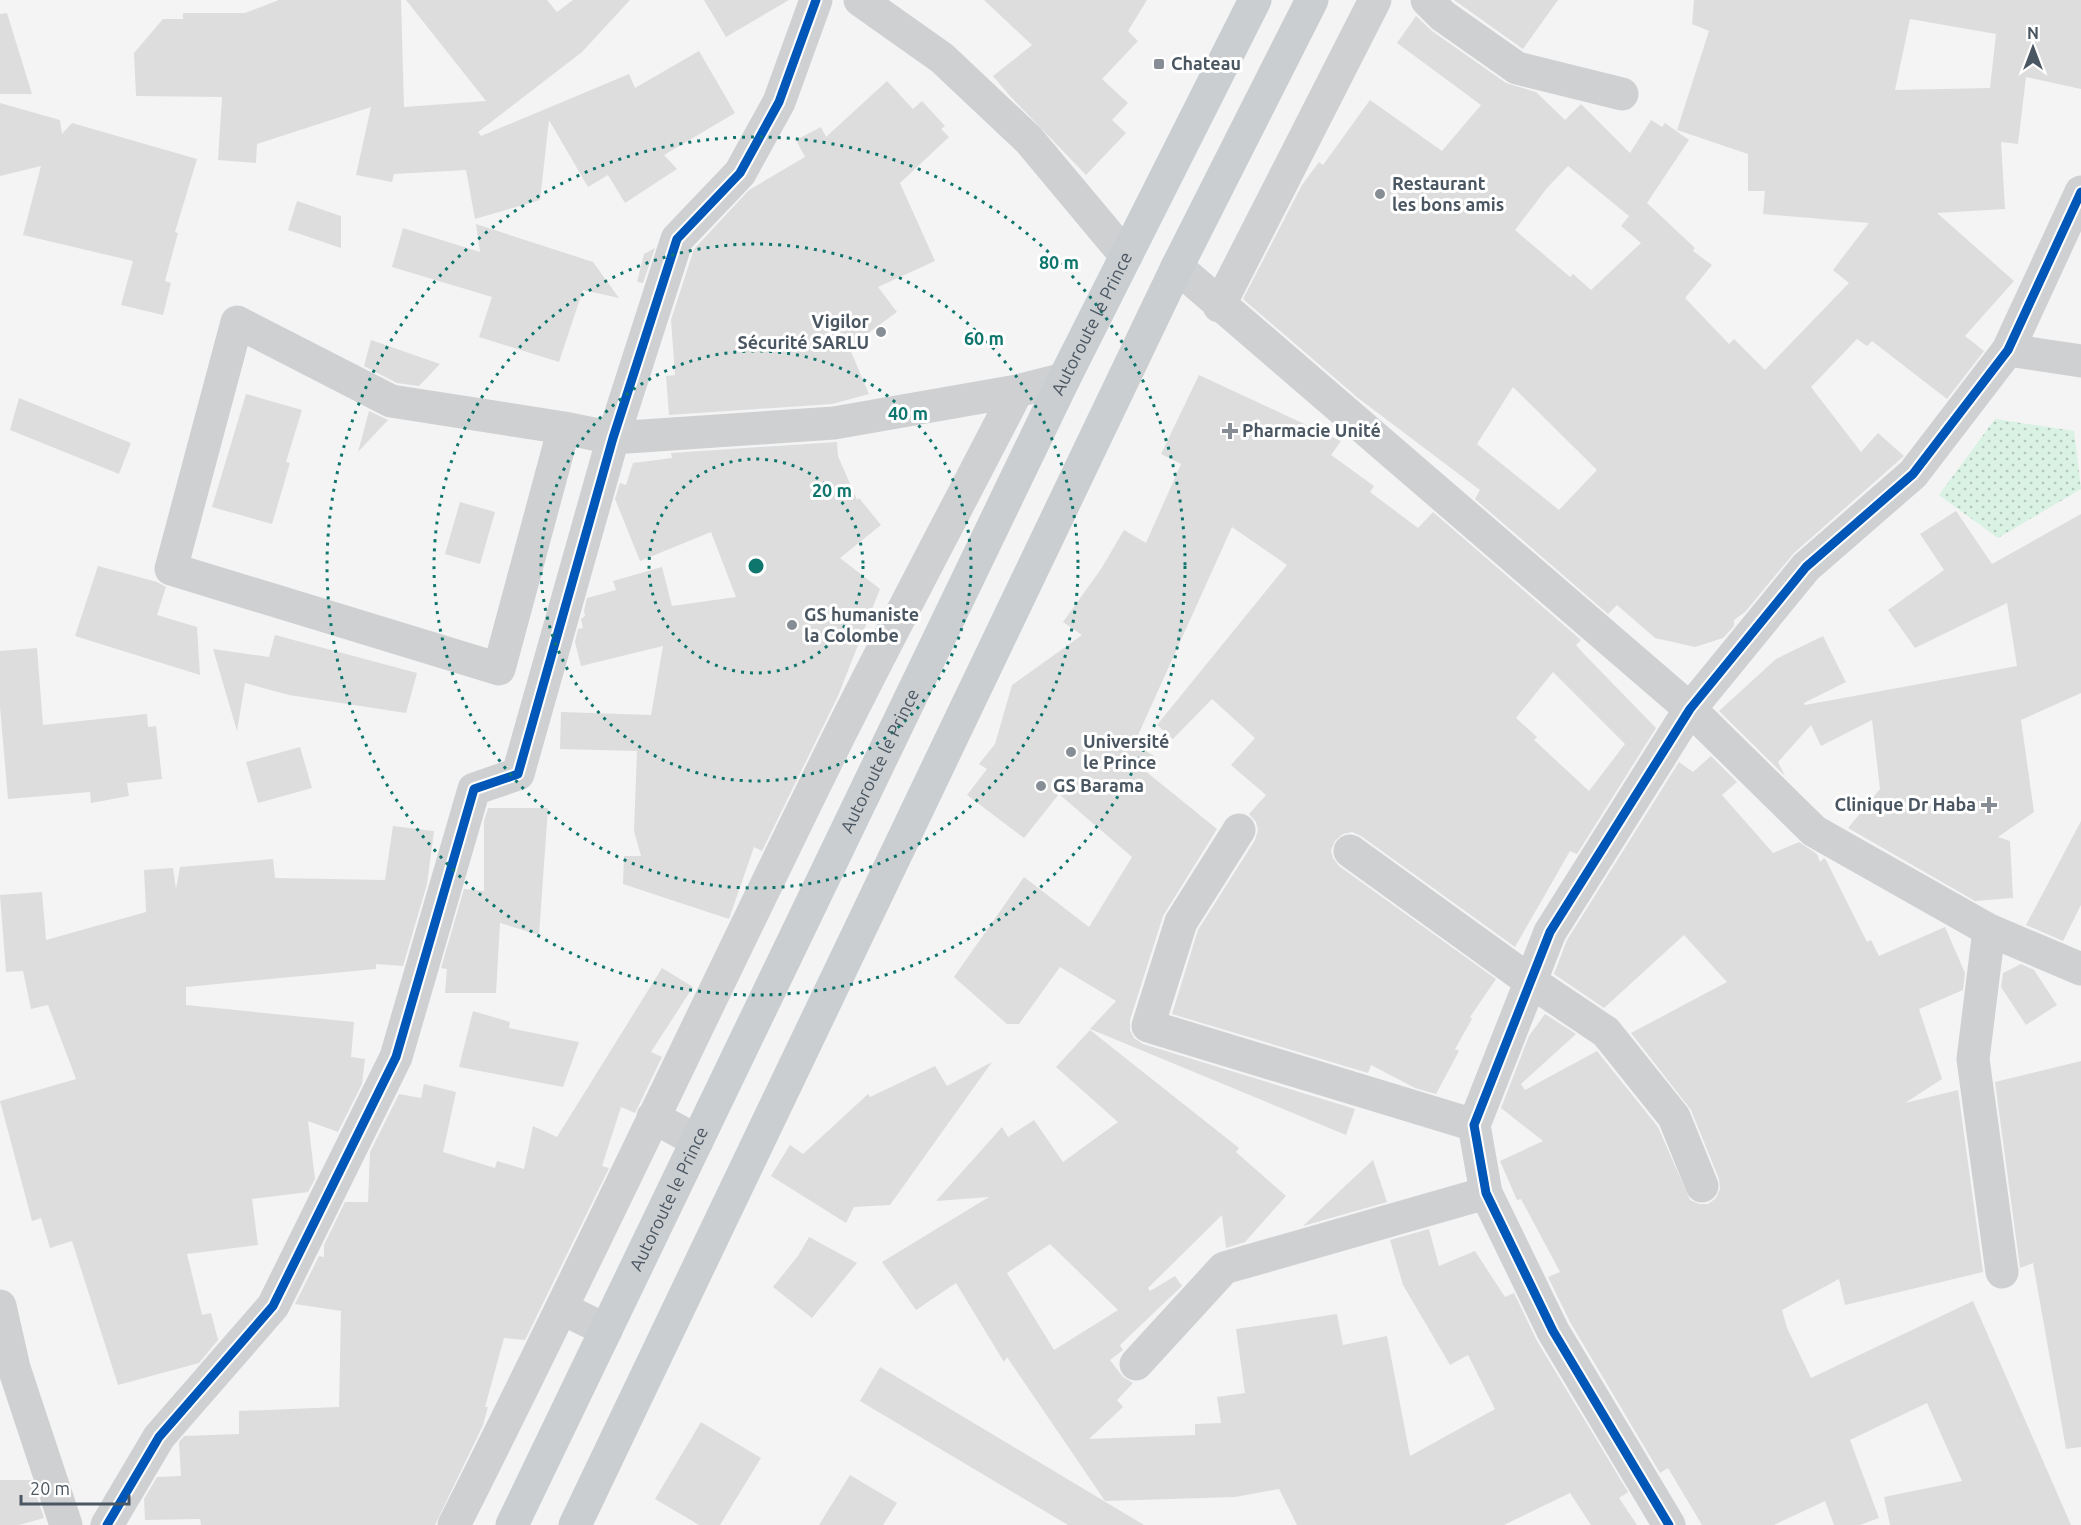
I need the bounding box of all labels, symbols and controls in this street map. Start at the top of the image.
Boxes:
north arrow [2003,18,2063,78]
text: N [2027,24,2039,42]
place label: Chateau [1171,53,1241,73]
marker: Chateau [1152,57,1166,71]
place label: Restaurant les bons amis [1392,173,1504,214]
marker: Restaurant les bons amis [1373,187,1387,201]
street label: Autoroute le Prince [1047,248,1135,398]
text: 80 m [1039,252,1079,272]
place label: Vigilor Sécurité SARLU [737,311,870,352]
marker: Vigilor Sécurité SARLU [874,325,888,339]
text: 60 m [964,328,1004,348]
text: 40 m [888,403,928,423]
place label: Pharmacie Unité [1242,420,1381,440]
marker: Pharmacie Unité [1223,424,1237,438]
text: 20 m [812,480,852,500]
centre of rings [746,556,766,576]
place label: GS humaniste la Colombe [804,604,919,645]
marker: GS humaniste la Colombe [785,618,799,632]
street label: Autoroute le Prince [836,685,922,836]
place label: Université le Prince [1083,731,1169,772]
marker: Université le Prince [1064,745,1078,759]
place label: GS Barama [1053,775,1144,795]
marker: GS Barama [1034,779,1048,793]
place label: Clinique Dr Haba [1834,794,1976,814]
marker: Clinique Dr Haba [1980,796,1998,814]
street label: Autoroute le Prince [625,1123,711,1274]
scale bar [21,1468,129,1506]
text: 20 m [30,1478,70,1498]

